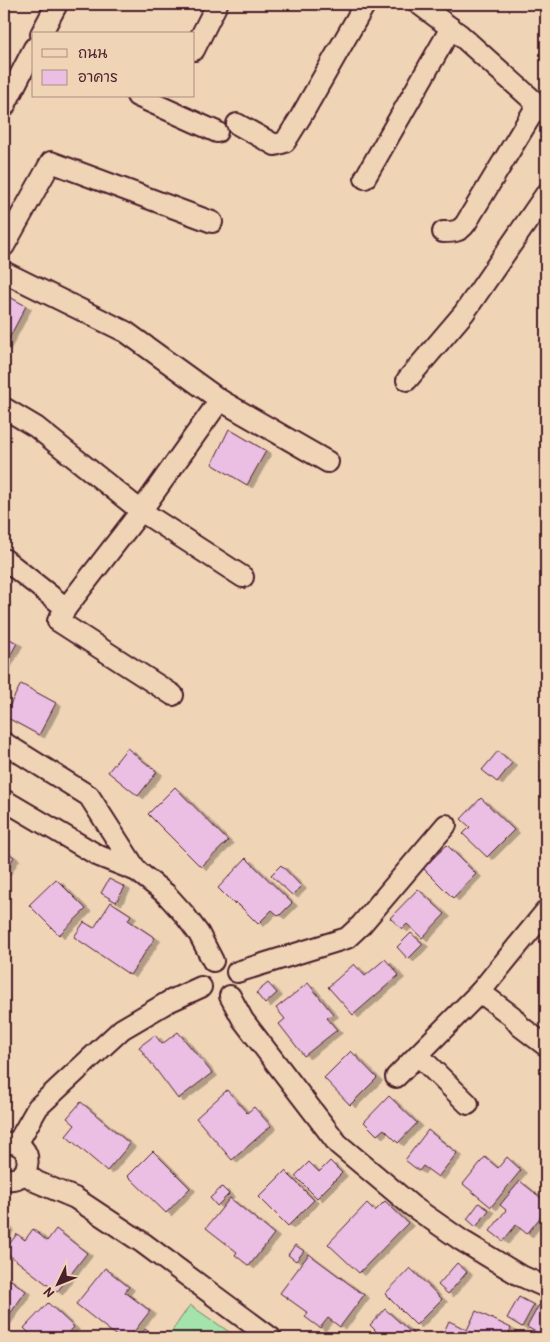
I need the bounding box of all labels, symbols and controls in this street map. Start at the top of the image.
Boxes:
legend [32,32,195,98]
text: ถนน [78,42,107,63]
text: อาคาร [78,66,118,87]
north arrow [32,1260,82,1310]
text: N [38,1284,58,1302]

